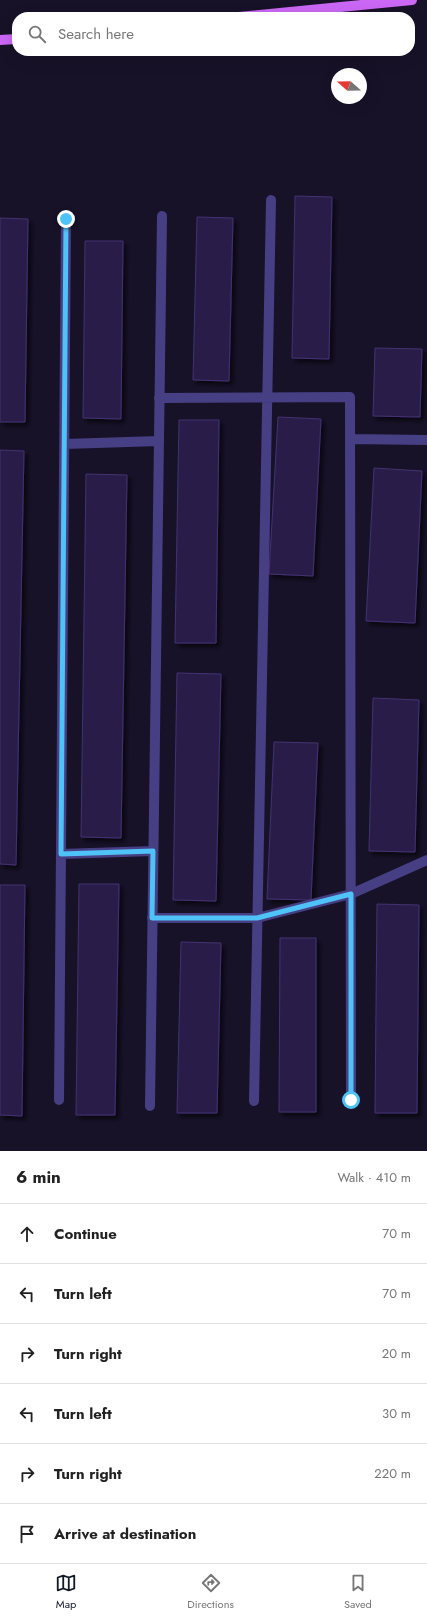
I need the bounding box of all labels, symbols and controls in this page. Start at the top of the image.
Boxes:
search box [12,12,415,56]
icon: search [26,23,48,45]
text: Search here [58,23,134,45]
north arrow [331,68,367,104]
route end [57,210,75,228]
route start [342,1091,360,1109]
text: 6 min [16,1165,61,1189]
text: Walk · 410 m [337,1168,411,1187]
icon: ahead [16,1223,38,1245]
text: Continue [54,1223,117,1245]
text: 70 m [382,1224,411,1243]
icon: left [16,1283,38,1305]
text: Turn left [54,1283,112,1305]
text: 70 m [382,1284,411,1303]
icon: right [16,1343,38,1365]
text: Turn right [54,1343,122,1365]
text: 20 m [382,1344,411,1363]
icon: left [16,1403,38,1425]
text: Turn left [54,1403,112,1425]
text: 30 m [382,1404,411,1423]
icon: right [16,1463,38,1485]
text: Turn right [54,1463,122,1485]
text: 220 m [374,1464,411,1483]
icon: arrive [16,1523,38,1545]
text: Arrive at destination [54,1523,196,1545]
tab: Map [55,1572,77,1612]
tab: Directions [187,1572,234,1612]
tab: Saved [344,1572,372,1612]

